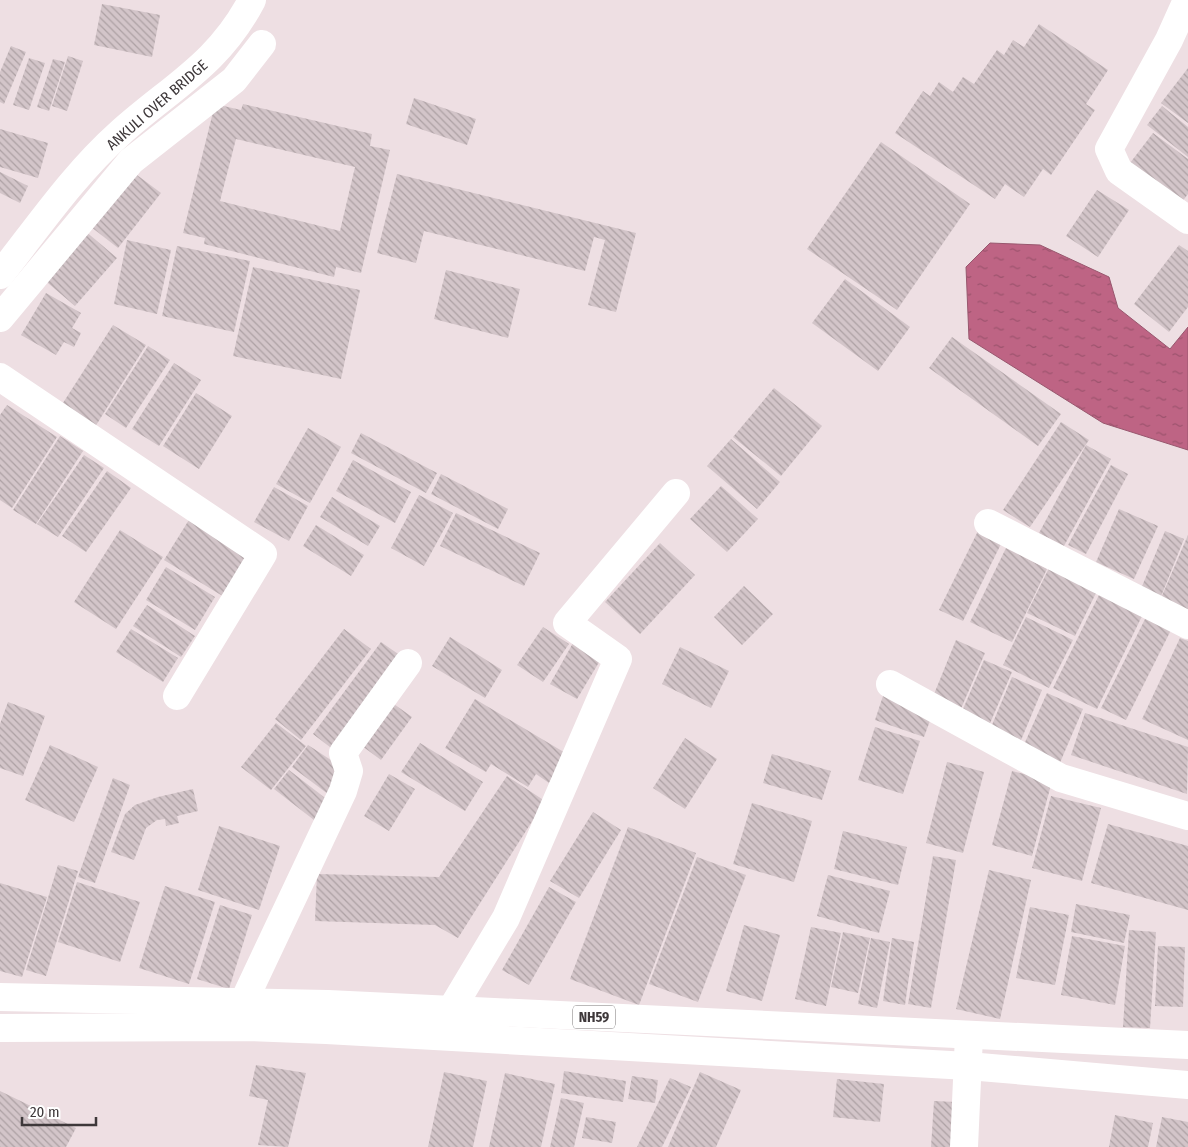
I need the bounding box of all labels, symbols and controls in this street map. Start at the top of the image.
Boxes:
street label: ANKULI OVER BRIDGE [103,56,211,154]
road number: NH59 [573,1006,615,1028]
scale bar [22,1094,96,1126]
text: 20 m [30,1103,60,1121]

